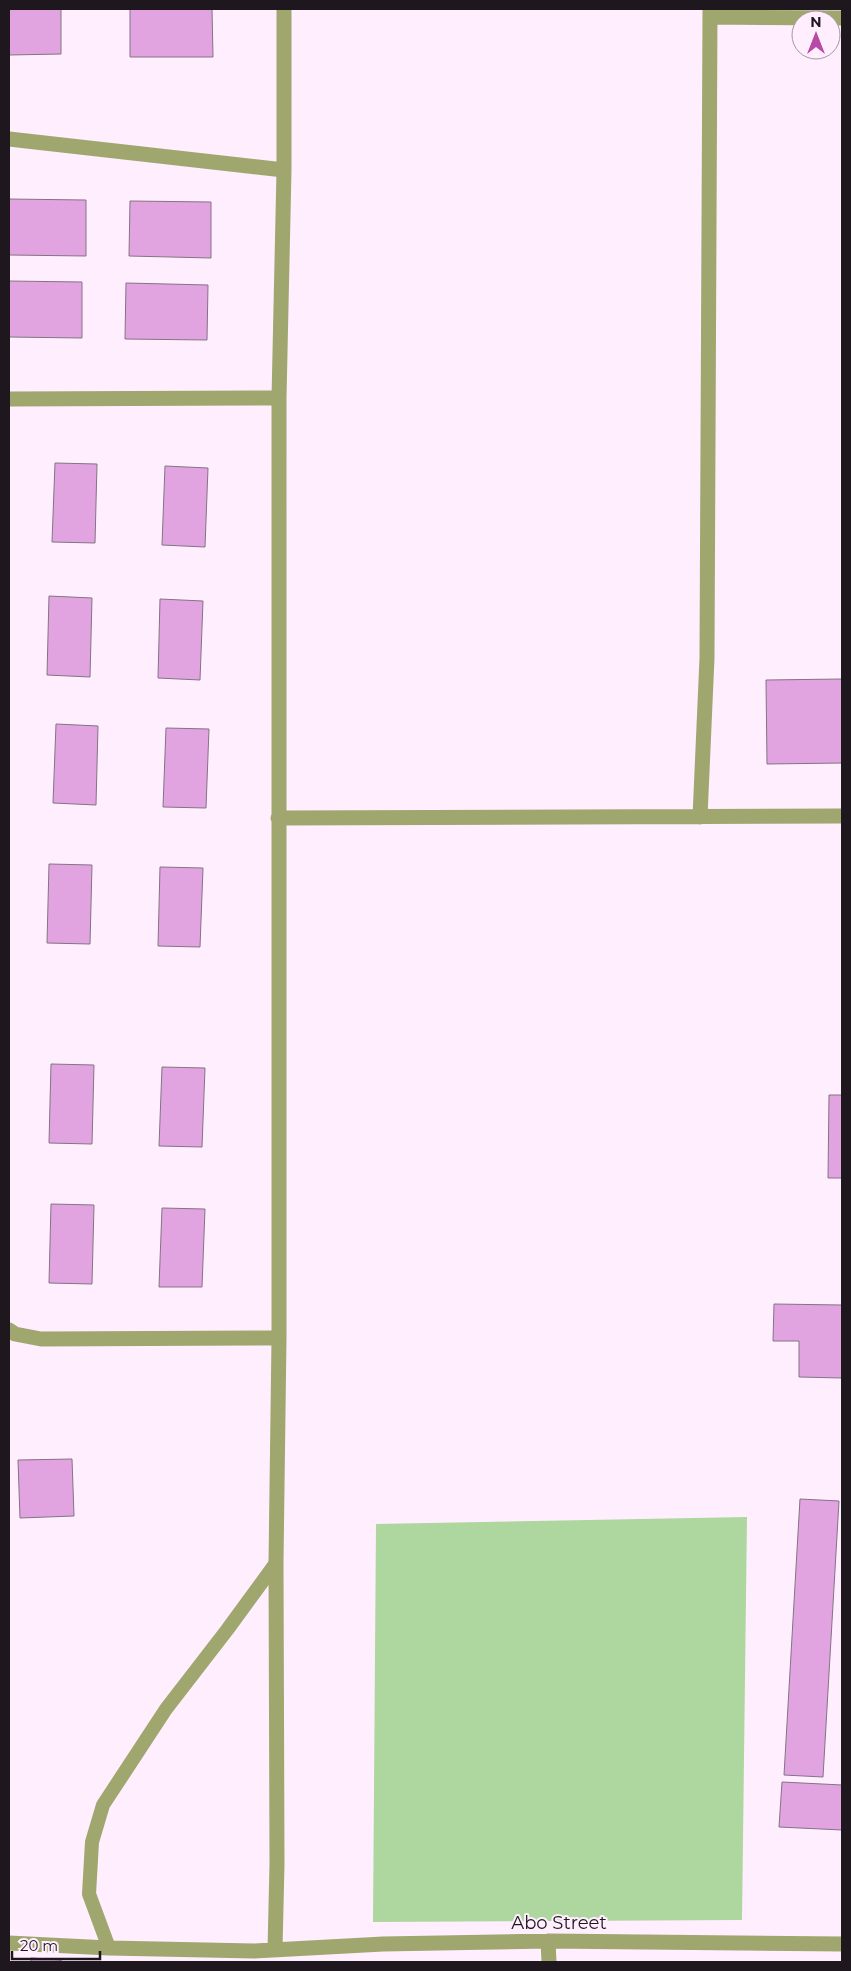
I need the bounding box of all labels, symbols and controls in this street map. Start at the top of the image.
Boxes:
north arrow [791,10,841,60]
text: N [810,13,822,31]
street label: Abo Street [511,1912,607,1934]
scale bar [12,1928,100,1960]
text: 20 m [20,1936,58,1955]

